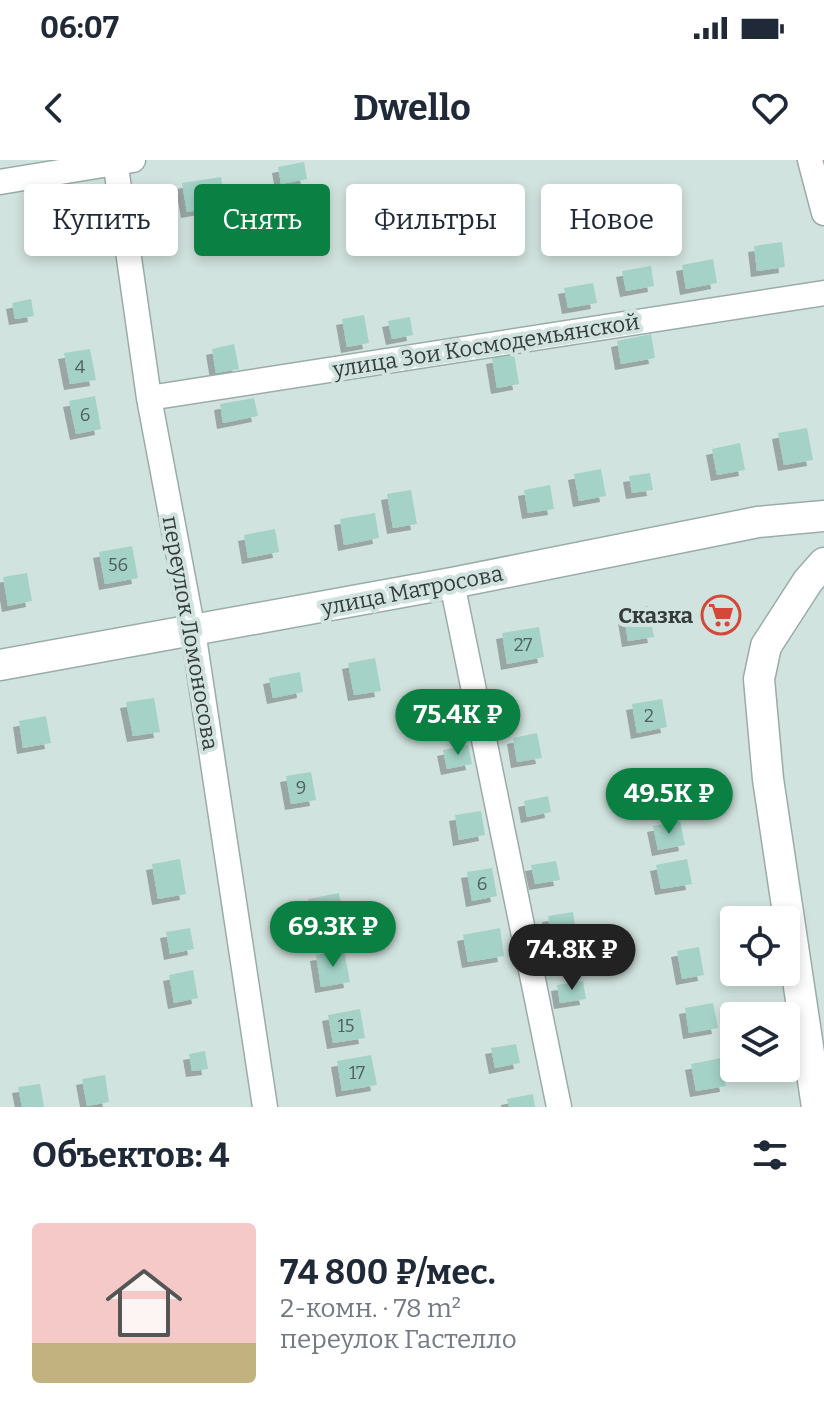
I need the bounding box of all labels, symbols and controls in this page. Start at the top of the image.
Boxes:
text: 06:07 [40,10,119,46]
icon: back [32,86,76,130]
text: Dwello [353,86,471,130]
icon: heart [748,86,792,130]
chip: Купить [24,184,178,256]
chip: Снять [194,184,330,256]
chip: Фильтры [346,184,525,256]
chip: Новое [541,184,682,256]
street label: улица Зои Космодемьянской [330,308,641,383]
house number: 4 [75,356,86,378]
house number: 6 [80,404,90,426]
street label: переулок Ломоносова [157,514,224,752]
house number: 56 [108,554,128,576]
street label: улица Матросова [318,560,505,622]
supermarket icon: Сказка [700,594,742,636]
place label: Сказка [618,602,694,629]
house number: 27 [514,634,532,656]
pin: 75.4K ₽ [384,689,532,757]
text: 75.4K ₽ [413,699,503,730]
house number: 2 [644,705,654,727]
pin: 49.5K ₽ [595,768,743,836]
house number: 9 [296,777,306,799]
text: 49.5K ₽ [624,778,714,809]
house number: 6 [477,873,487,895]
pin: 69.3K ₽ [259,901,407,969]
map controls [720,906,800,1082]
button: locate [720,906,800,986]
text: 69.3K ₽ [288,911,378,942]
pin: 74.8K ₽ [498,924,646,992]
text: 74.8K ₽ [526,934,618,965]
button: layers [720,1002,800,1082]
house number: 15 [338,1015,354,1037]
house number: 17 [349,1062,365,1084]
icon: filters [748,1133,792,1177]
text: Объектов: 4 [32,1135,229,1176]
text: 74 800 ₽/мес. [280,1252,496,1293]
icon: home [96,1255,192,1351]
text: 2-комн. · 78 m² [280,1293,461,1324]
text: переулок Гастелло [280,1324,517,1355]

